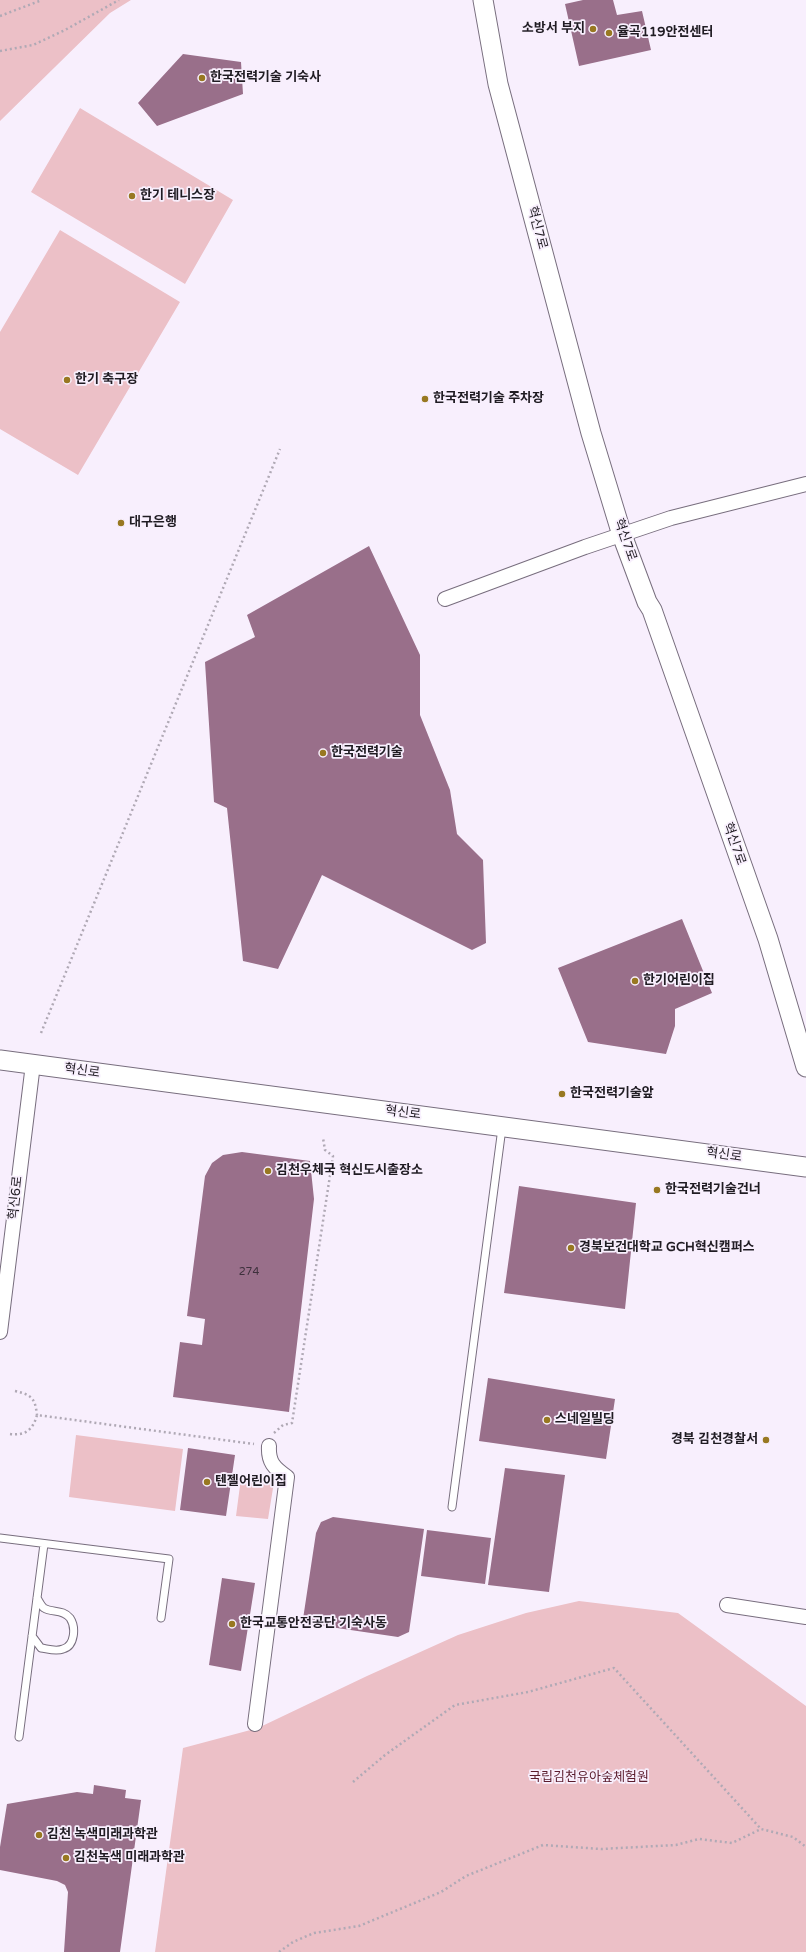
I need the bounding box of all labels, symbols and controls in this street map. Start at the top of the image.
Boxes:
place label: 소방서 부지 [522,21,585,37]
marker: 소방서 부지 [588,24,598,34]
place label: 율곡119안전센터 [617,25,713,41]
marker: 율곡119안전센터 [604,28,614,38]
place label: 한국전력기술 기숙사 [210,70,321,86]
marker: 한국전력기술 기숙사 [197,73,207,83]
place label: 한기 테니스장 [140,188,215,204]
marker: 한기 테니스장 [127,191,137,201]
street label: 혁신7로 [524,205,550,251]
place label: 한기 축구장 [75,372,138,388]
marker: 한기 축구장 [62,375,72,385]
place label: 한국전력기술 주차장 [433,391,544,407]
marker: 한국전력기술 주차장 [420,394,430,404]
place label: 대구은행 [129,515,177,531]
street label: 혁신7로 [610,517,640,563]
marker: 대구은행 [116,518,126,528]
place label: 한국전력기술 [331,745,403,761]
marker: 한국전력기술 [318,748,328,758]
street label: 혁신7로 [719,821,749,867]
place label: 한기어린이집 [643,973,715,989]
marker: 한기어린이집 [630,976,640,986]
street label: 혁신로 [63,1061,101,1081]
place label: 한국전력기술앞 [570,1086,654,1102]
marker: 한국전력기술앞 [557,1089,567,1099]
street label: 혁신로 [384,1103,422,1123]
street label: 혁신로 [705,1145,743,1165]
place label: 김천우체국 혁신도시출장소 [276,1163,423,1179]
marker: 김천우체국 혁신도시출장소 [263,1166,273,1176]
street label: 혁신6로 [6,1175,26,1221]
place label: 한국전력기술건너 [665,1182,761,1198]
marker: 한국전력기술건너 [652,1185,662,1195]
place label: 경북보건대학교 GCH혁신캠퍼스 [579,1240,755,1256]
marker: 경북보건대학교 GCH혁신캠퍼스 [566,1243,576,1253]
house number: 274 [239,1265,259,1279]
place label: 스네일빌딩 [555,1412,615,1428]
marker: 스네일빌딩 [542,1415,552,1425]
place label: 경북 김천경찰서 [671,1432,758,1448]
marker: 경북 김천경찰서 [761,1435,771,1445]
place label: 텐젤어린이집 [215,1474,287,1490]
marker: 텐젤어린이집 [202,1477,212,1487]
place label: 한국교통안전공단 기숙사동 [240,1616,387,1632]
marker: 한국교통안전공단 기숙사동 [227,1619,237,1629]
park label: 국립김천유아숲체험원 [529,1770,649,1786]
place label: 김천 녹색미래과학관 [47,1827,158,1843]
marker: 김천 녹색미래과학관 [34,1830,44,1840]
place label: 김천녹색 미래과학관 [74,1850,185,1866]
marker: 김천녹색 미래과학관 [61,1853,71,1863]

